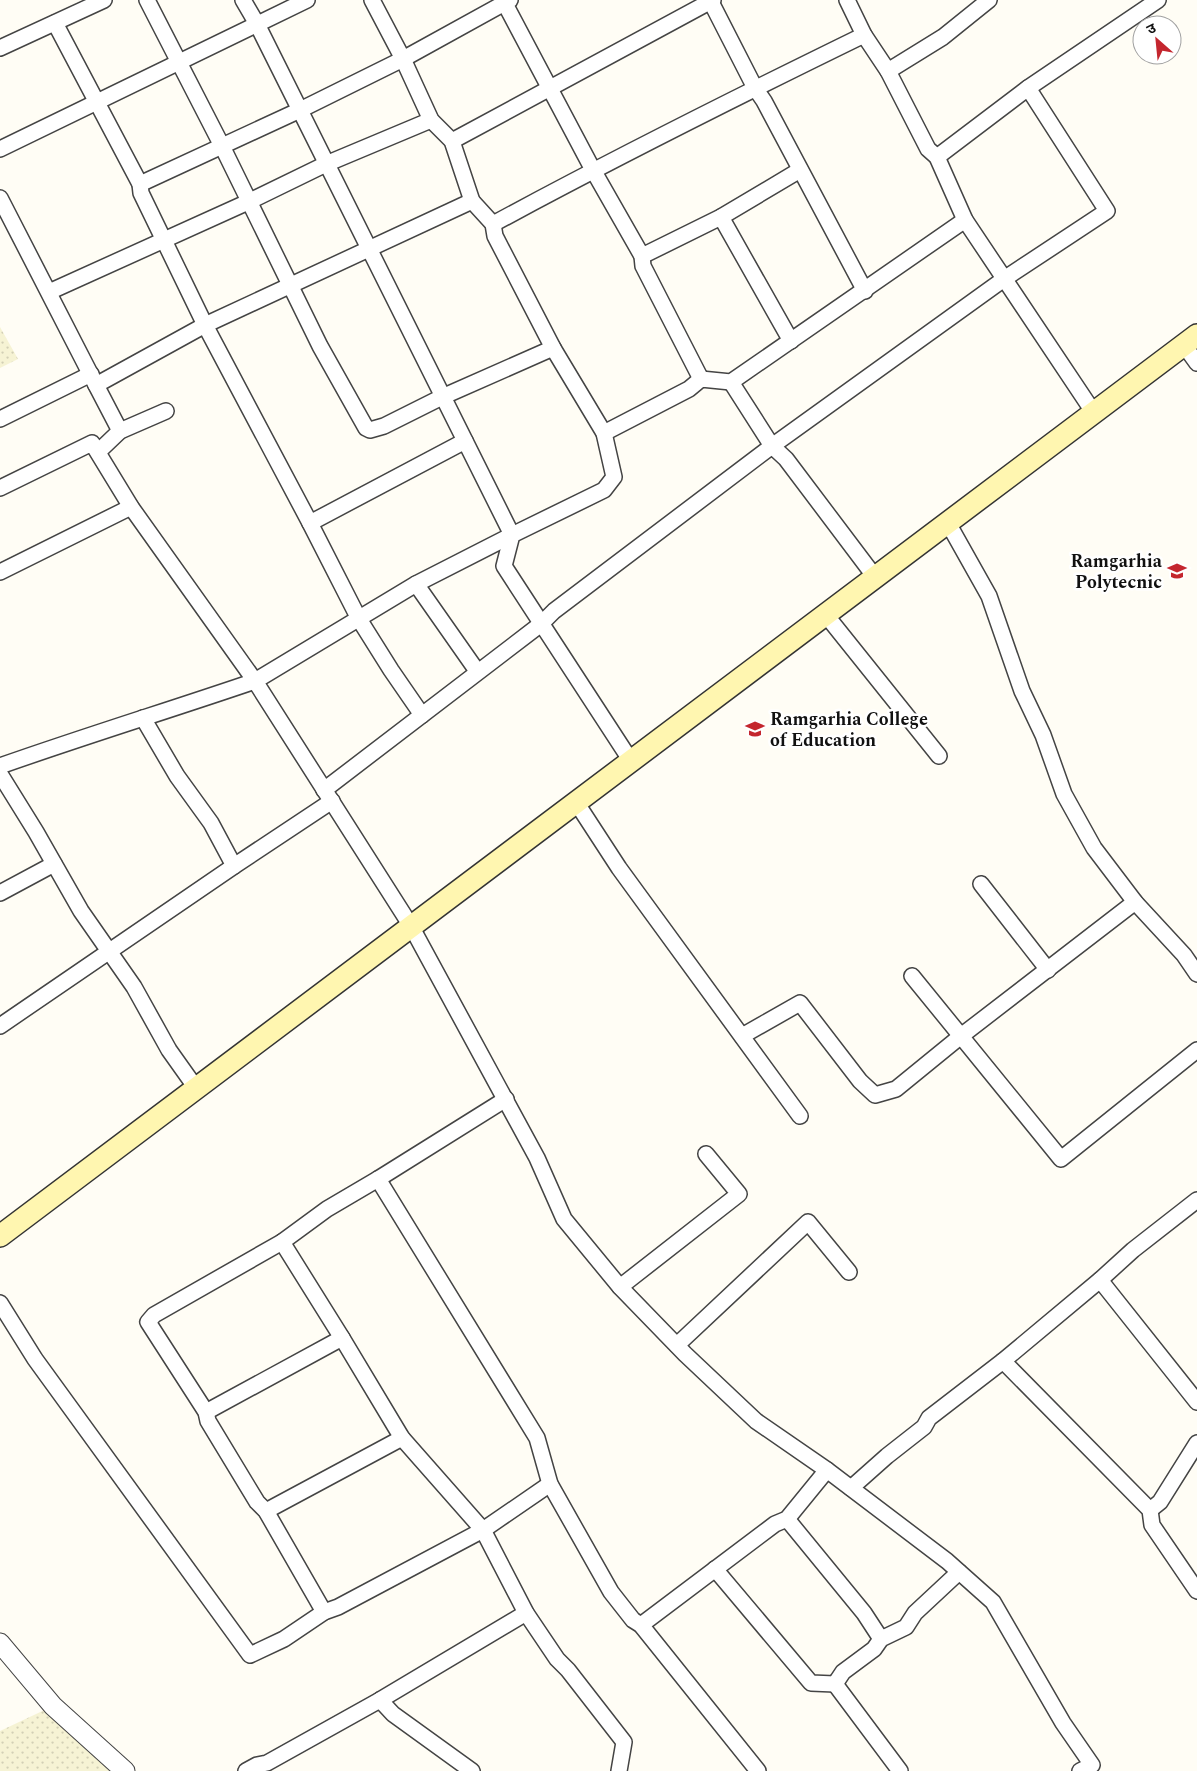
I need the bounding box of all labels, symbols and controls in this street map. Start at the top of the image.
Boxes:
north arrow [1132,15,1182,65]
text: उ [1143,17,1160,40]
place label: Ramgarhia Polytecnic [1070,548,1163,596]
school or university icon: Ramgarhia Polytecnic [1166,560,1188,582]
place label: Ramgarhia College of Education [770,706,928,754]
school or university icon: Ramgarhia College of Education [744,718,766,740]

